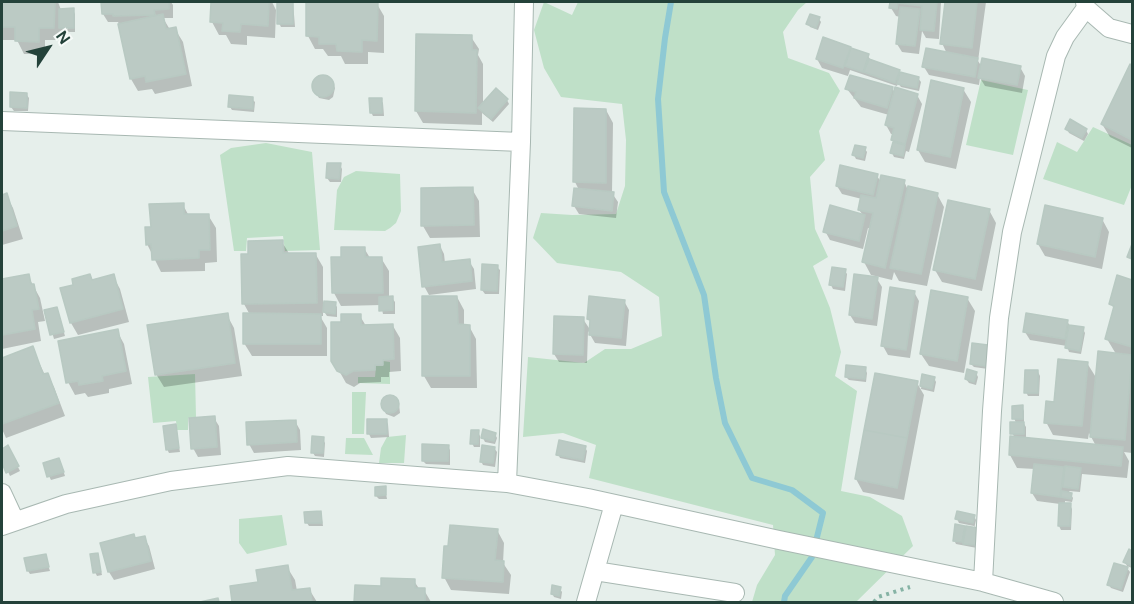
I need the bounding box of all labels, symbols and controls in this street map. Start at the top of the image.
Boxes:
north arrow [18,18,78,78]
text: N [51,27,75,48]

